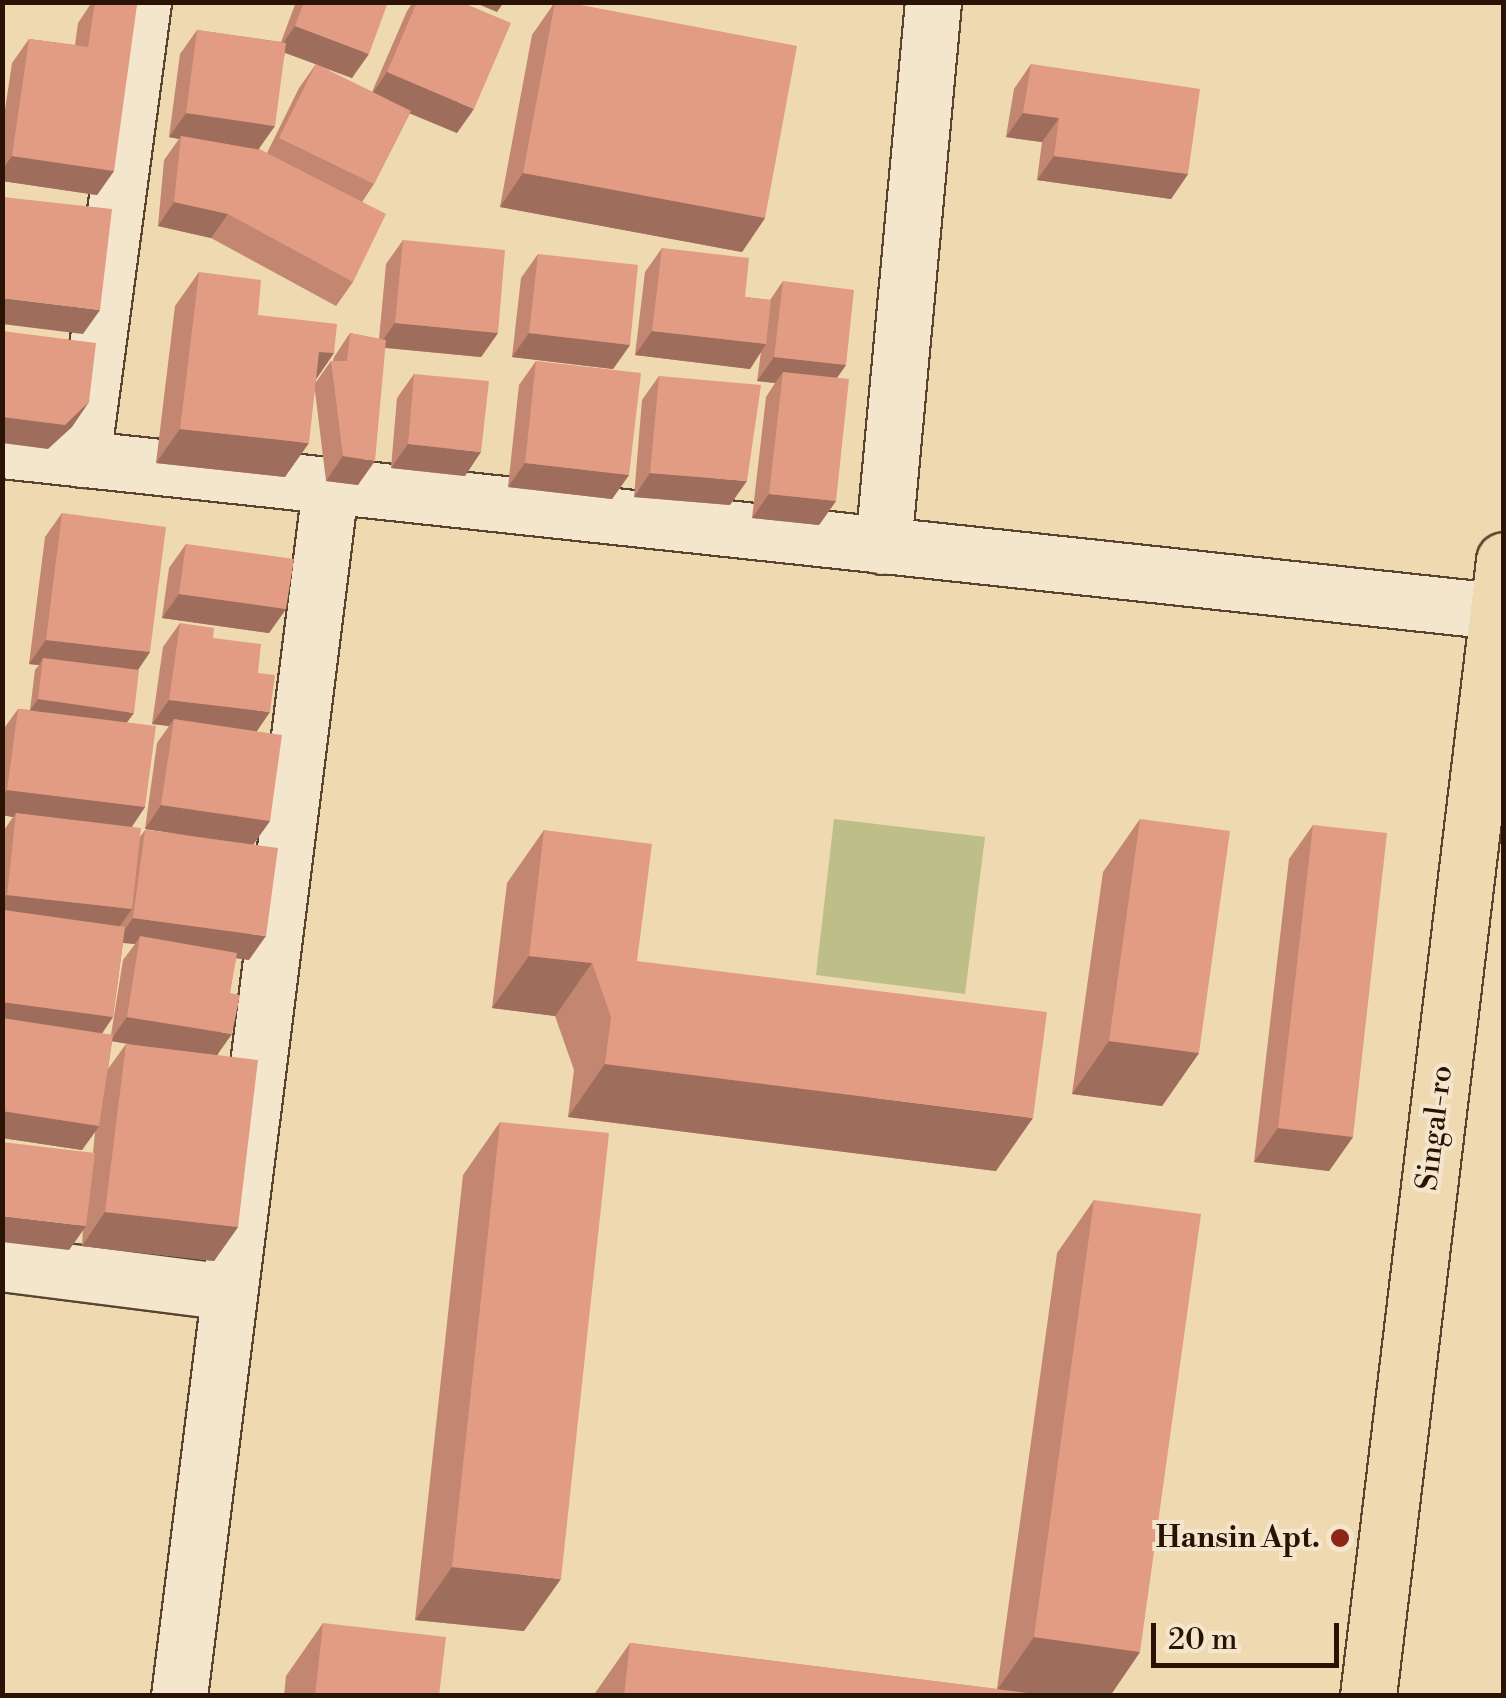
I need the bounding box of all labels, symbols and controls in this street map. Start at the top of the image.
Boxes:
street label: Singal-ro [1409,1063,1461,1193]
place label: Hansin Apt. [1156,1520,1320,1556]
marker: Hansin Apt. [1329,1527,1351,1549]
scale bar [1156,1603,1344,1665]
text: 20 m [1168,1621,1237,1659]

